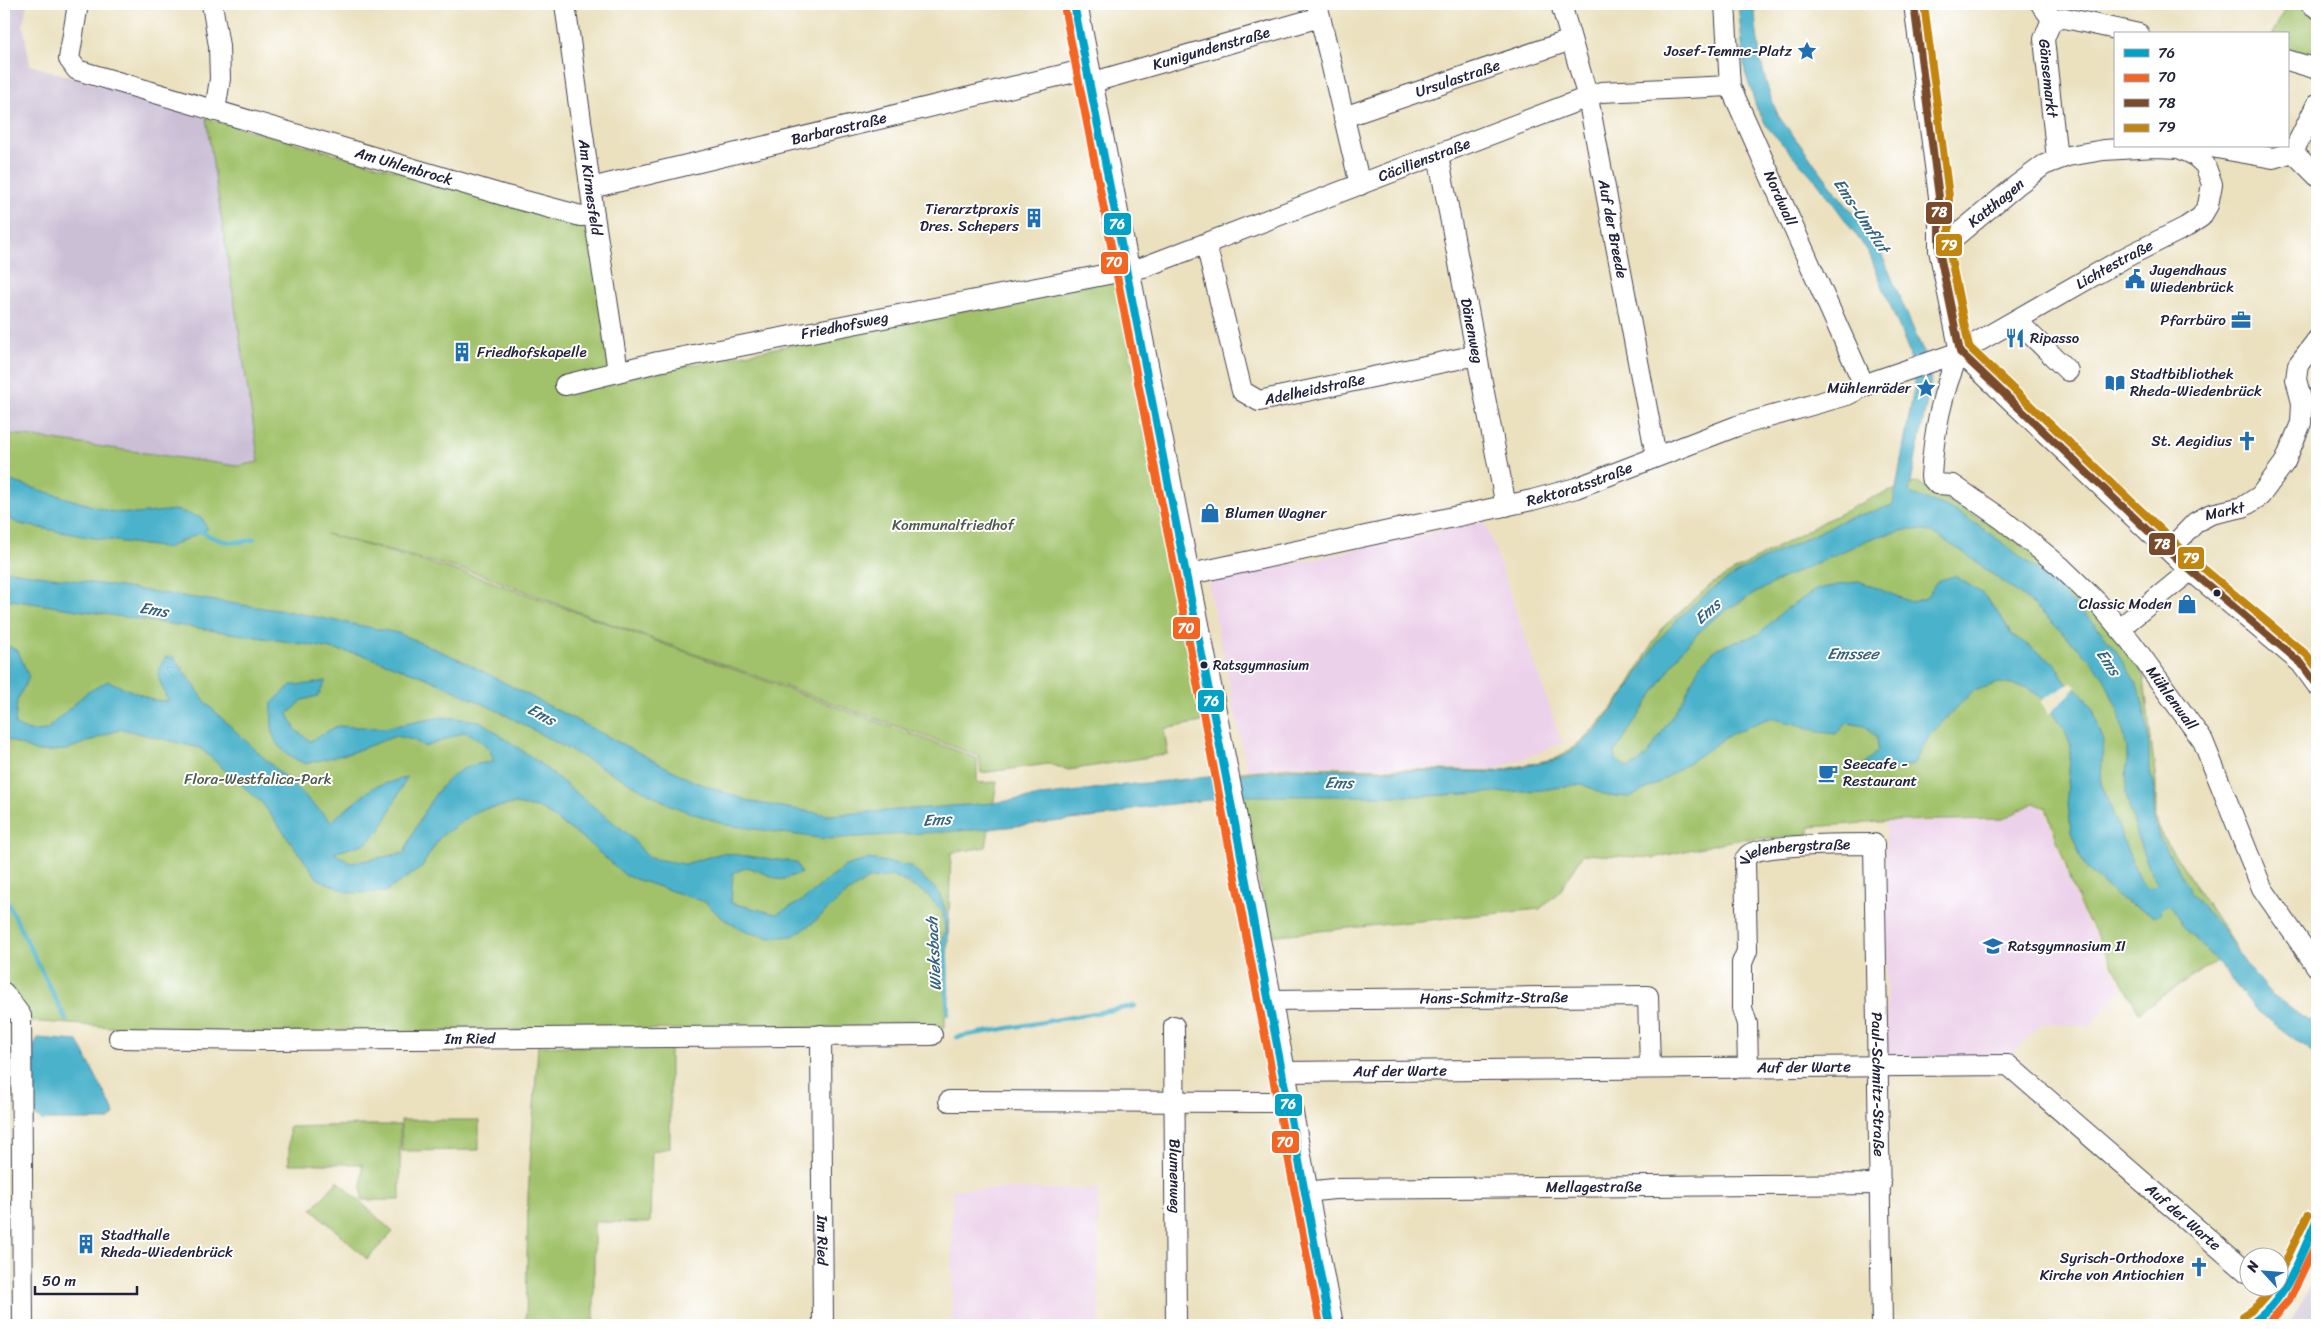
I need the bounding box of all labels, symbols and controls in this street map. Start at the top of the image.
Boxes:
street label: Kunigundenstraße [1149,19,1273,77]
legend [2114,32,2288,148]
place label: Josef-Temme-Platz [1663,38,1793,64]
street label: Gänsemarkt [2031,38,2066,120]
place icon: Josef-Temme-Platz [1796,40,1818,62]
text: 76 [2158,40,2175,66]
street label: Ursulastraße [1412,52,1504,105]
text: 70 [2158,64,2176,90]
text: 78 [2158,90,2176,116]
street label: Barbarastraße [788,104,890,153]
text: 79 [2158,114,2176,140]
street label: Cäcilienstraße [1374,130,1475,189]
street label: Am Kirmesfeld [571,137,610,238]
street label: Am Uhlenbrock [351,139,456,193]
street label: Nordwall [1756,166,1804,231]
water label: Ems-Umflut [1826,172,1899,261]
street label: Katthagen [1962,172,2030,234]
street label: Auf der Breede [1591,176,1635,281]
place label: Tierarztpraxis Dres. Schepers [920,196,1019,239]
text: 78 [1931,200,1948,225]
line badge: 78 [1925,201,1953,225]
building icon: Tierarztpraxis Dres. Schepers [1023,207,1045,229]
line badge: 76 [1103,212,1132,236]
text: 76 [1109,212,1125,237]
street label: Lichtestraße [2070,232,2158,296]
line badge: 79 [1935,233,1963,257]
text: 79 [1941,233,1958,258]
text: 70 [1106,250,1123,275]
line badge: 70 [1100,251,1129,275]
place label: Jugendhaus Wiedenbrück [2149,257,2234,300]
public building icon: Jugendhaus Wiedenbrück [2124,268,2146,290]
street label: Dänenweg [1453,296,1491,366]
street label: Friedhofsweg [799,304,891,347]
place label: Pfarrbüro [2160,307,2226,333]
office icon: Pfarrbüro [2230,309,2252,331]
place label: Ripasso [2030,325,2080,351]
restaurant icon: Ripasso [2004,327,2026,349]
place label: Friedhofskapelle [477,339,587,365]
building icon: Friedhofskapelle [451,341,473,363]
place label: Stadtbibliothek Rheda-Wiedenbrück [2130,361,2262,404]
street label: Adelheidstraße [1261,366,1368,413]
library icon: Stadtbibliothek Rheda-Wiedenbrück [2104,372,2126,394]
place label: Mühlenräder [1827,375,1912,401]
place icon: Mühlenräder [1915,377,1937,399]
place label: St. Aegidius [2151,428,2232,454]
church icon: St. Aegidius [2236,430,2258,452]
street label: Rektoratsstraße [1524,454,1637,514]
street label: Markt [2202,494,2248,528]
place label: Blumen Wagner [1225,500,1328,526]
shop icon: Blumen Wagner [1199,502,1221,524]
park label: Kommunalfriedhof [892,512,1015,538]
line badge: 78 [2148,532,2176,556]
text: 78 [2154,532,2171,557]
line badge: 79 [2177,546,2205,570]
text: 79 [2183,546,2200,571]
unlabelled marker [2212,588,2222,598]
water label: Ems [1687,590,1729,632]
place label: Classic Moden [2079,591,2172,617]
water label: Ems [138,593,172,626]
shop icon: Classic Moden [2176,593,2198,615]
line badge: 70 [1172,616,1201,640]
text: 70 [1178,616,1195,641]
water label: Emssee [1827,639,1881,668]
water label: Ems [2089,642,2130,684]
place label: Ratsgymnasium [1213,653,1310,678]
marker: Ratsgymnasium [1199,660,1209,670]
street label: Mühlenwall [2139,660,2205,736]
line badge: 76 [1197,689,1225,713]
text: 76 [1203,689,1219,714]
water label: Ems [522,695,563,735]
place label: Seecafe - Restaurant [1843,751,1918,794]
cafe icon: Seecafe - Restaurant [1817,762,1839,784]
park label: Flora-Westfalica-Park [184,766,332,792]
water label: Ems [1324,768,1355,797]
water label: Ems [922,804,954,835]
street label: Vielenbergstraße [1732,831,1850,866]
water label: Wieksbach [917,915,950,992]
place label: Ratsgymnasium II [2008,933,2126,959]
school or university icon: Ratsgymnasium II [1982,935,2004,957]
street label: Hans-Schmitz-Straße [1420,984,1569,1011]
street label: Paul-Schmitz-Straße [1864,1012,1892,1157]
street label: Im Ried [444,1025,496,1052]
street label: Auf der Warte [1756,1054,1851,1080]
street label: Auf der Warte [1352,1057,1447,1084]
text: 76 [1280,1092,1296,1117]
line badge: 76 [1274,1093,1303,1117]
line badge: 70 [1271,1130,1300,1154]
text: 70 [1277,1130,1294,1155]
street label: Blumenweg [1162,1139,1188,1214]
street label: Mellagestraße [1546,1173,1642,1200]
street label: Auf der Warte [2139,1176,2227,1258]
street label: Im Ried [809,1214,836,1266]
place label: Stadthalle Rheda-Wiedenbrück [101,1222,233,1265]
building icon: Stadthalle Rheda-Wiedenbrück [75,1233,97,1255]
place label: Syrisch-Orthodoxe Kirche von Antiochien [2040,1245,2184,1288]
north arrow [2238,1246,2288,1296]
church icon: Syrisch-Orthodoxe Kirche von Antiochien [2188,1256,2210,1278]
text: N [2239,1256,2266,1277]
scale bar [35,1264,138,1296]
text: 50 m [42,1268,77,1294]

